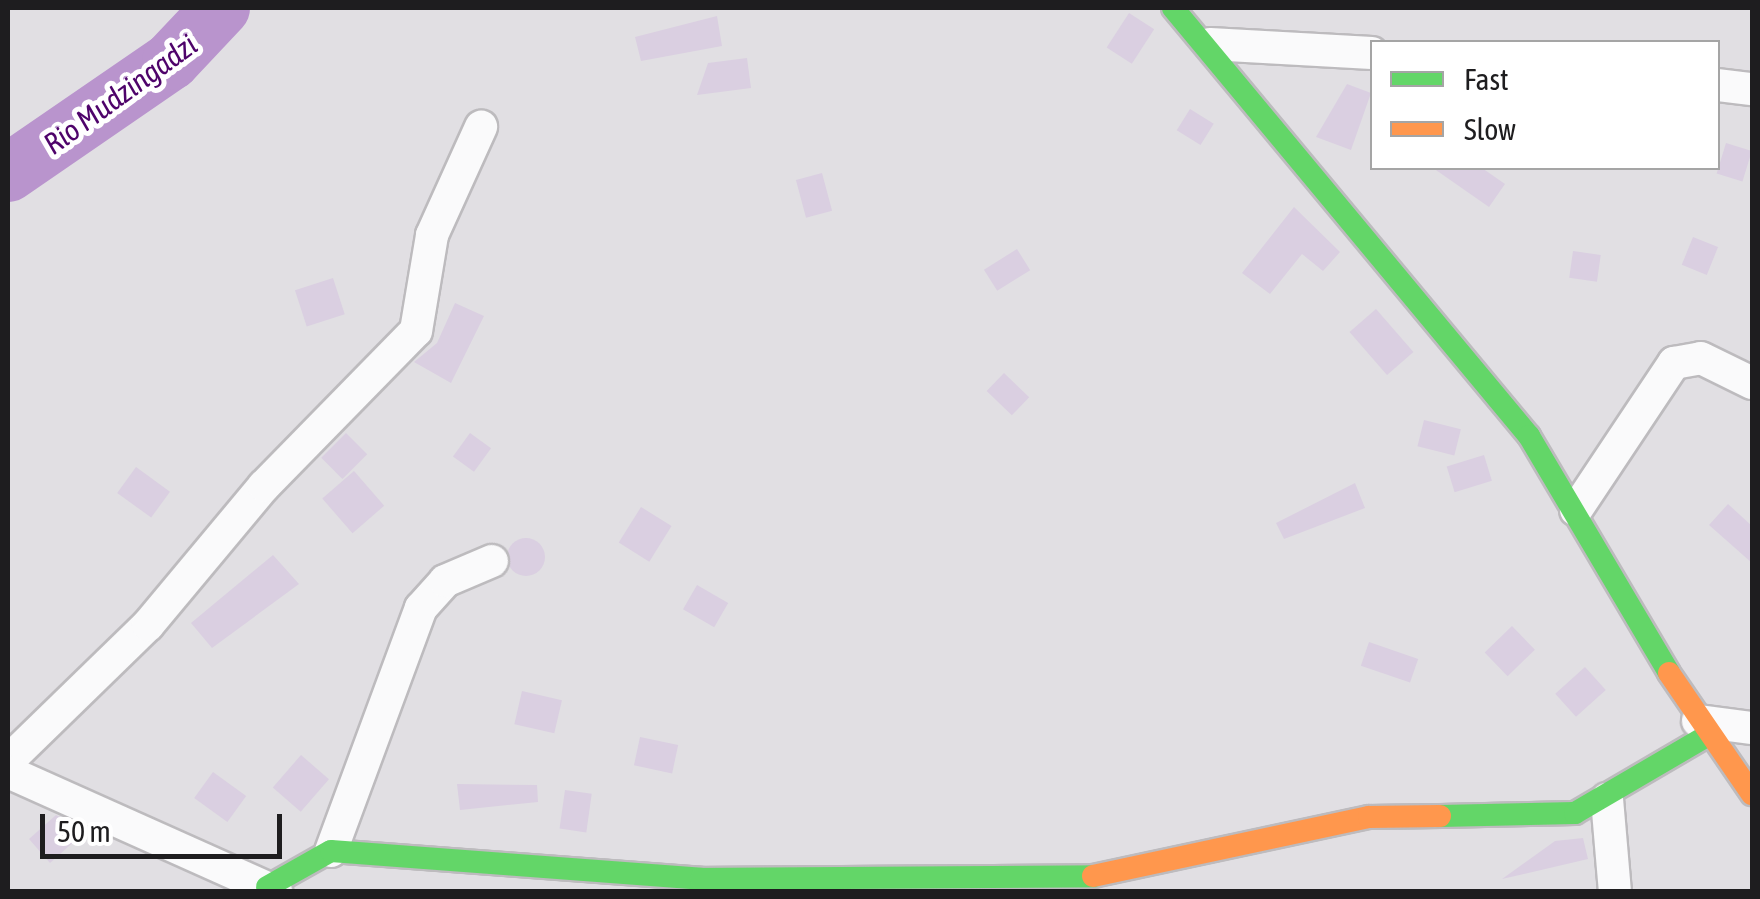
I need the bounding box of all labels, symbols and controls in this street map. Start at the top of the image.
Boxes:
water label: Rio Mudzingadzi [36,26,204,162]
legend [1370,40,1720,170]
text: Fast [1464,62,1509,96]
text: Slow [1464,112,1516,146]
scale bar [45,794,288,856]
text: 50 m [57,814,111,848]

